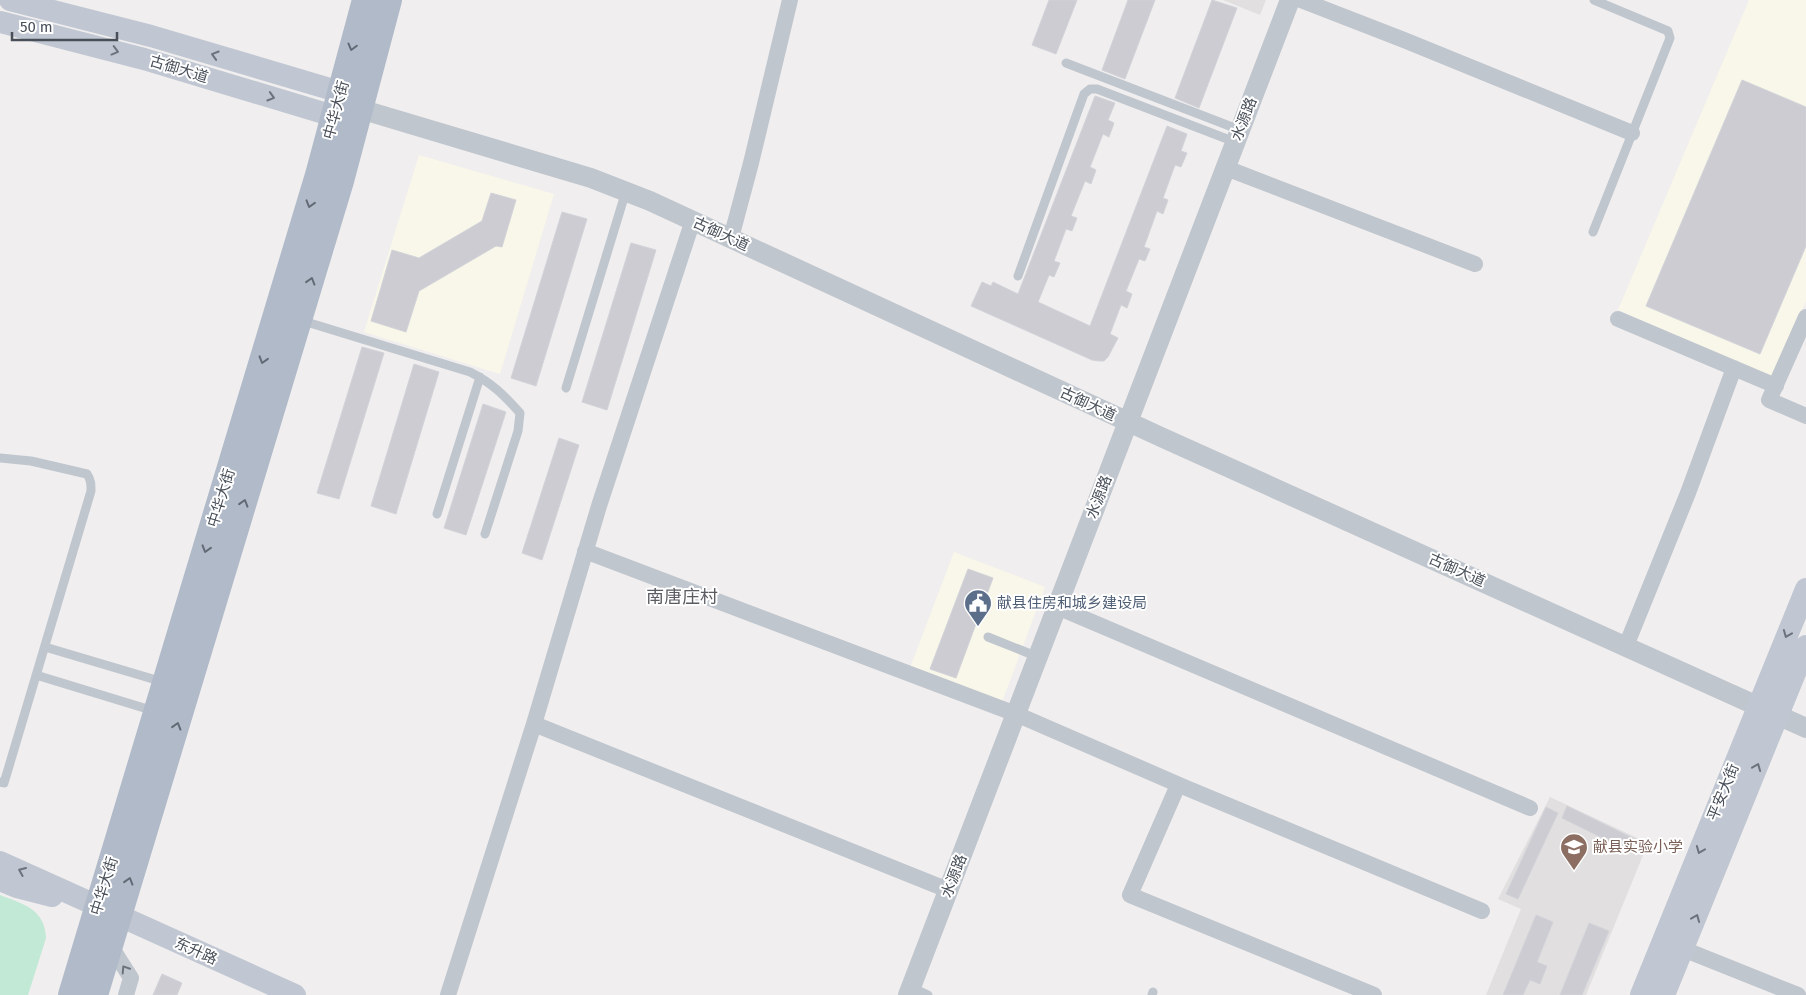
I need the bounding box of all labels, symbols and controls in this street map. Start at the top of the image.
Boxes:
scale bar [12,10,118,42]
text: 50 m [20,18,53,36]
one-way arrow [347,43,358,52]
one-way arrow [111,45,120,56]
one-way arrow [211,51,220,61]
street label: 古御大道 [148,52,210,86]
street label: 中华大街 [320,79,352,141]
one-way arrow [266,92,275,102]
street label: 水源路 [1228,95,1260,143]
one-way arrow [305,199,315,208]
street label: 古御大道 [690,213,752,255]
one-way arrow [305,277,315,285]
one-way arrow [258,355,268,363]
street label: 古御大道 [1057,383,1119,425]
street label: 中华大街 [204,467,238,529]
street label: 水源路 [1083,473,1115,521]
one-way arrow [238,500,248,508]
one-way arrow [201,544,211,552]
street label: 古御大道 [1426,550,1488,590]
district label: 南唐庄村 [646,586,718,608]
public building icon: 献县住房和城乡建设局 [963,588,993,627]
place label: 献县住房和城乡建设局 [997,594,1147,612]
one-way arrow [1783,630,1793,638]
one-way arrow [171,722,181,730]
street label: 平安大街 [1703,761,1743,823]
one-way arrow [1751,763,1761,772]
school or university icon: 献县实验小学 [1559,832,1589,871]
place label: 献县实验小学 [1593,838,1683,856]
one-way arrow [1696,845,1706,854]
street label: 水源路 [938,852,970,900]
street label: 中华大街 [87,855,121,917]
one-way arrow [18,867,27,878]
one-way arrow [124,878,134,886]
one-way arrow [1690,914,1701,923]
street label: 东升路 [172,934,220,968]
one-way arrow [122,965,132,974]

